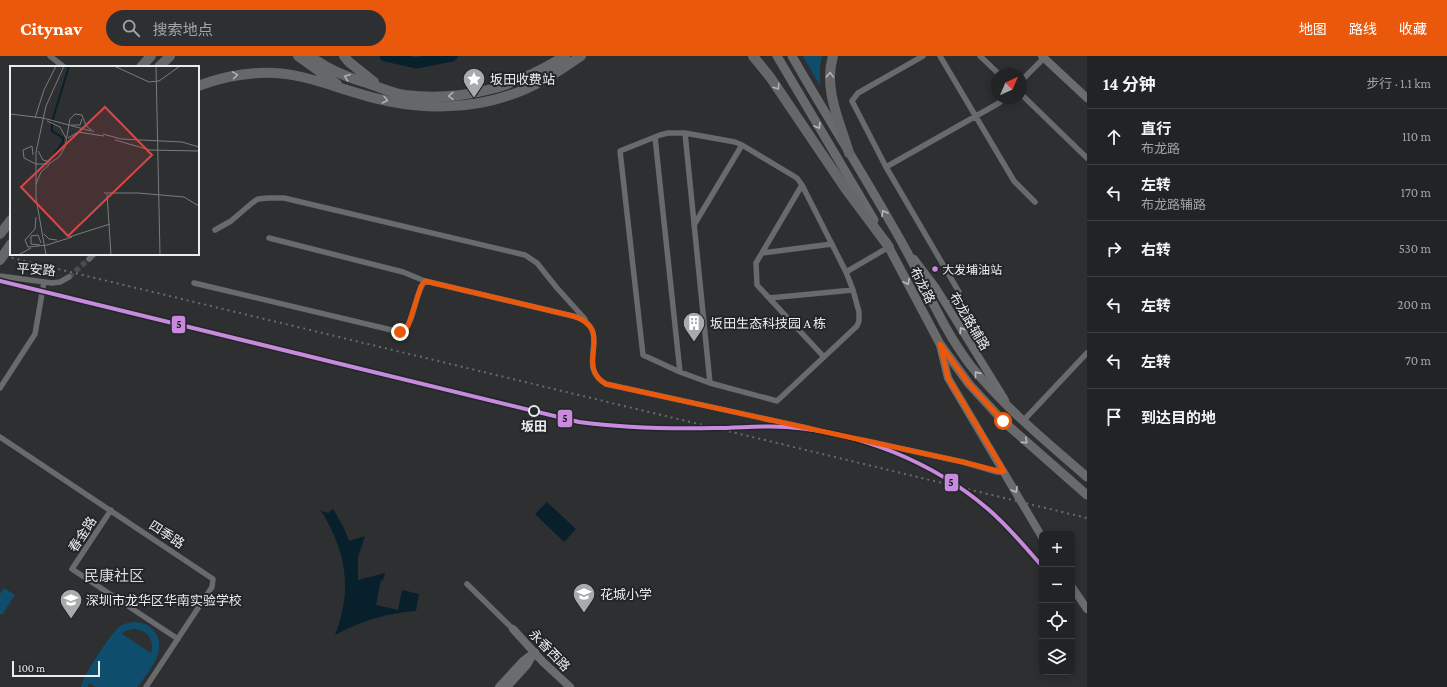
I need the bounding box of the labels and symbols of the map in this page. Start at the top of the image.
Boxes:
inset map [10,66,199,255]
place icon: 坂田收费站 [461,66,487,99]
north arrow [991,68,1027,104]
one-way arrow [232,71,239,80]
place label: 坂田收费站 [490,72,555,87]
one-way arrow [826,72,835,78]
one-way arrow [343,73,350,81]
one-way arrow [772,82,779,89]
one-way arrow [448,91,454,100]
one-way arrow [382,96,388,104]
one-way arrow [813,122,820,129]
one-way arrow [882,209,889,217]
street label: 平安路 [16,261,56,278]
place label: 大发埔油站 [942,263,1002,277]
street label: 布龙路 [907,264,938,306]
marker: 大发埔油站 [930,264,940,274]
one-way arrow [902,278,910,285]
street label: 布龙路辅路 [946,290,993,353]
building icon: 坂田生态科技园 A 栋 [681,310,707,343]
line badge: 5 [171,315,186,334]
place label: 坂田生态科技园 A 栋 [710,316,826,331]
text: 5 [176,318,182,330]
route end [391,323,409,341]
one-way arrow [959,327,967,334]
one-way arrow [975,371,982,378]
marker: 坂田 [528,405,540,417]
line badge: 5 [557,409,573,428]
text: 5 [562,412,568,424]
route start [994,412,1012,430]
place label: 坂田 [521,419,547,434]
one-way arrow [1021,436,1028,443]
line badge: 5 [944,473,959,492]
text: 5 [948,476,954,488]
one-way arrow [1010,486,1017,493]
street label: 春金路 [66,514,99,555]
street label: 四季路 [146,518,187,551]
district label: 民康社区 [84,568,144,584]
school or university icon: 花城小学 [571,581,597,614]
school or university icon: 深圳市龙华区华南实验学校 [58,587,84,620]
place label: 花城小学 [600,587,652,602]
place label: 深圳市龙华区华南实验学校 [86,593,242,608]
street label: 永香西路 [526,626,573,674]
scale bar [12,659,100,678]

